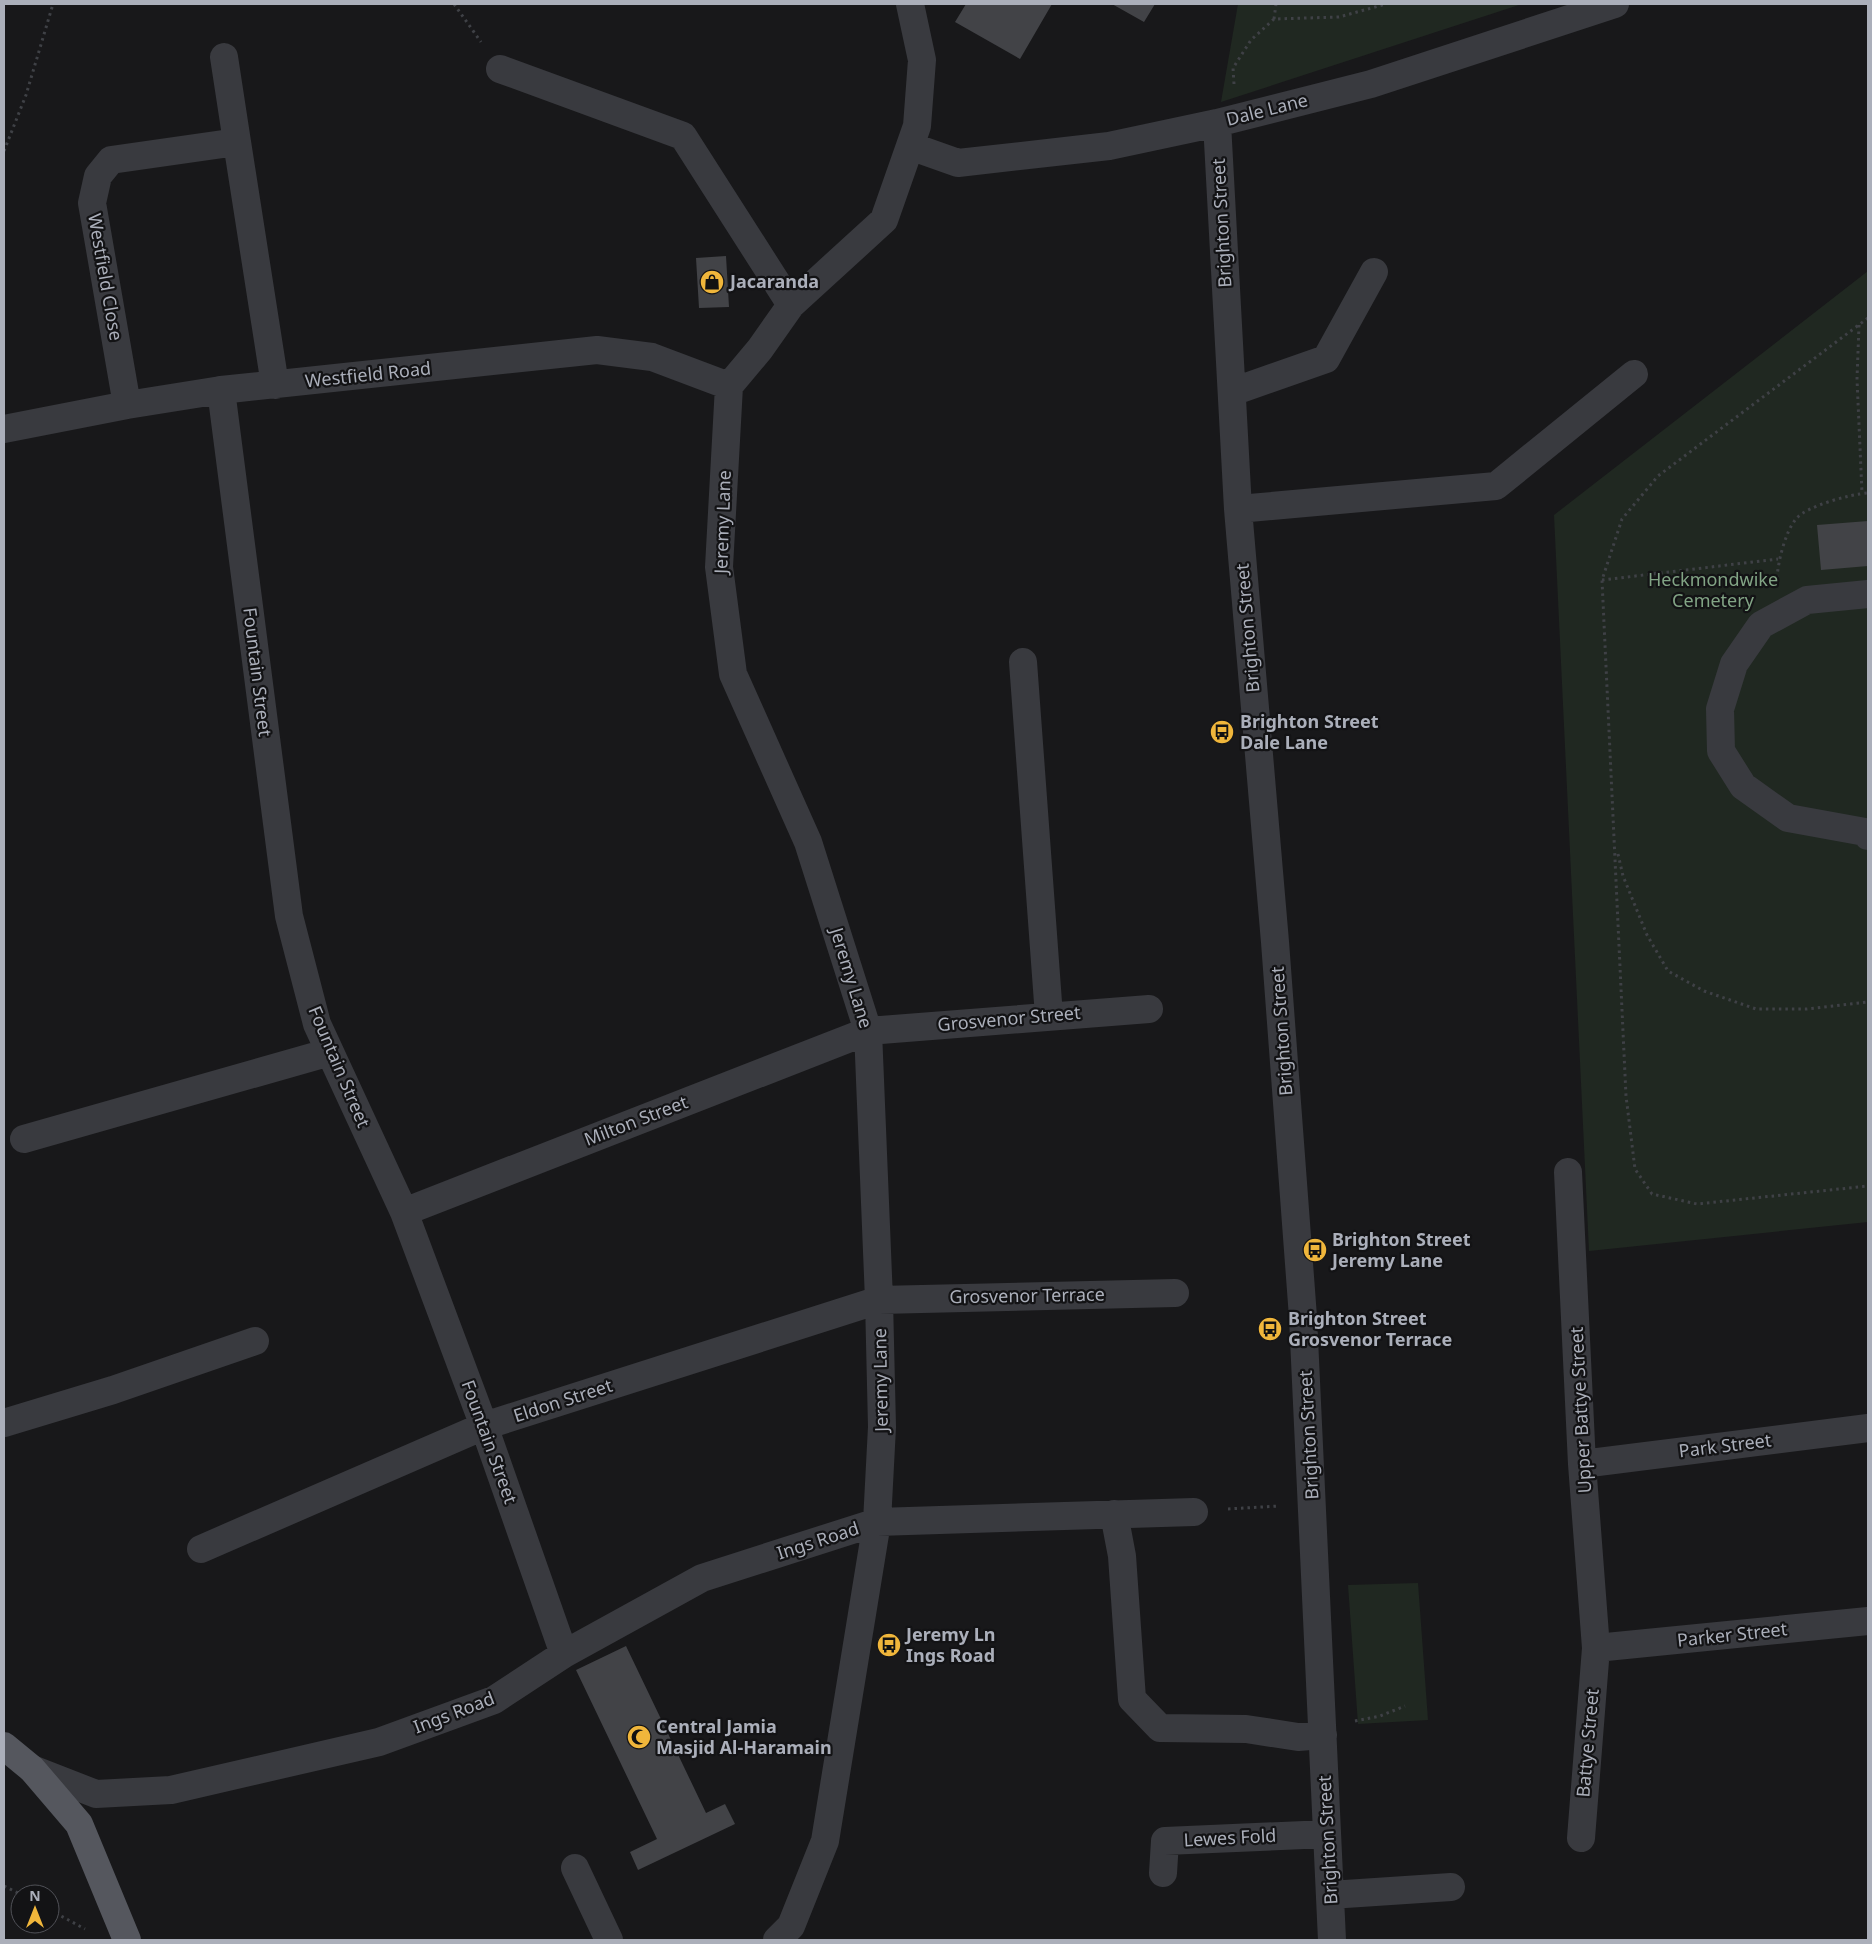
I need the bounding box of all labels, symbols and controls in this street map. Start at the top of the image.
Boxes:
street label: Dale Lane [1223,87,1310,131]
street label: Brighton Street [1206,157,1236,288]
street label: Westfield Close [83,211,129,342]
shop icon: Jacaranda [699,269,725,295]
place label: Jacaranda [728,269,819,293]
street label: Westfield Road [304,355,432,393]
street label: Jeremy Lane [708,470,736,576]
street label: Brighton Street [1229,562,1265,694]
park label: Heckmondwike Cemetery [1648,567,1778,612]
street label: Fountain Street [238,606,278,738]
place label: Brighton Street Dale Lane [1240,709,1379,754]
bus stop icon: Brighton Street Dale Lane [1209,719,1235,745]
street label: Jeremy Lane [825,923,879,1031]
street label: Brighton Street [1264,965,1297,1096]
street label: Grosvenor Street [936,1000,1082,1036]
street label: Fountain Street [304,1002,377,1131]
street label: Milton Street [580,1089,691,1151]
place label: Brighton Street Jeremy Lane [1330,1227,1471,1272]
bus stop icon: Brighton Street Jeremy Lane [1302,1237,1328,1263]
street label: Grosvenor Terrace [949,1282,1105,1308]
place label: Brighton Street Grosvenor Terrace [1288,1306,1452,1351]
bus stop icon: Brighton Street Grosvenor Terrace [1257,1316,1283,1342]
street label: Upper Battye Street [1564,1326,1596,1494]
street label: Jeremy Lane [867,1328,893,1434]
street label: Brighton Street [1293,1369,1323,1500]
street label: Eldon Street [510,1373,616,1427]
street label: Fountain Street [456,1377,524,1507]
street label: Park Street [1677,1427,1773,1463]
street label: Ings Road [774,1516,862,1565]
street label: Parker Street [1676,1616,1789,1652]
place label: Jeremy Ln Ings Road [904,1622,995,1667]
bus stop icon: Jeremy Ln Ings Road [876,1632,902,1658]
street label: Ings Road [410,1686,498,1738]
street label: Battye Street [1570,1687,1604,1798]
place label: Central Jamia Masjid Al-Haramain [656,1714,832,1759]
mosque icon: Central Jamia Masjid Al-Haramain [626,1724,652,1750]
street label: Brighton Street [1312,1774,1342,1905]
street label: Lewes Fold [1183,1823,1277,1851]
north arrow [10,1884,60,1934]
text: N [29,1886,41,1905]

